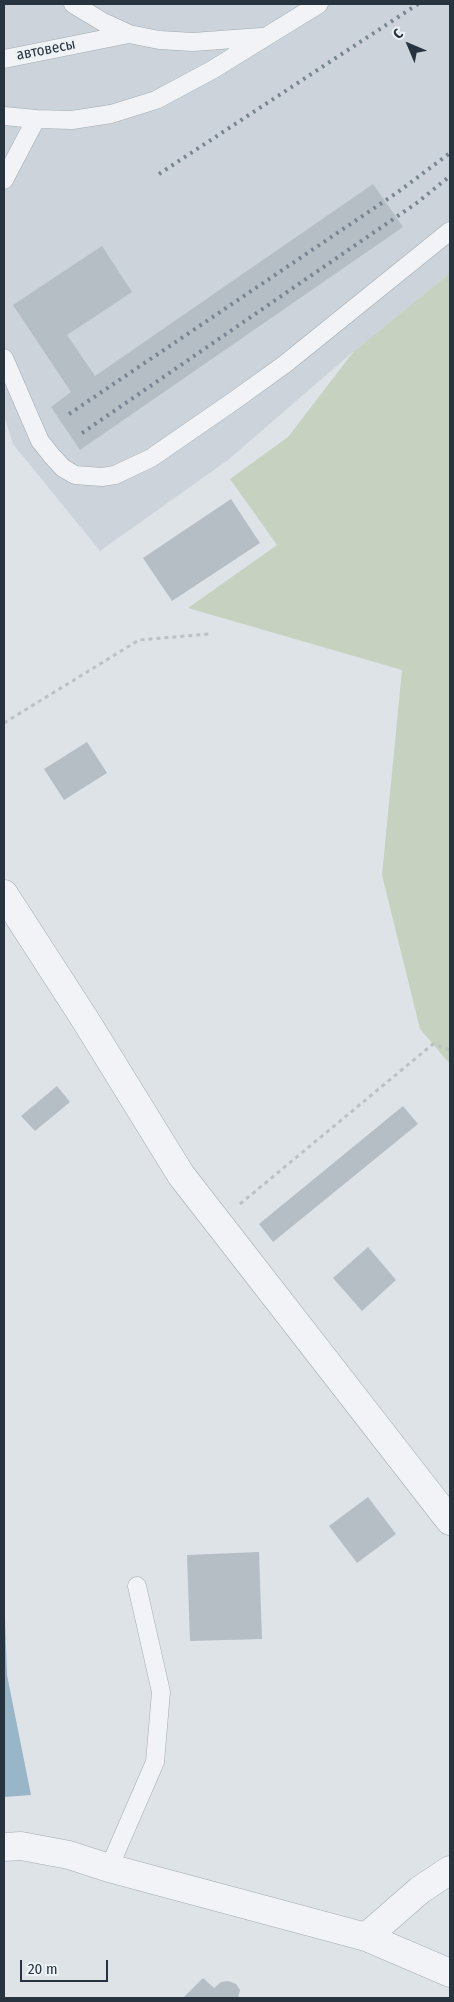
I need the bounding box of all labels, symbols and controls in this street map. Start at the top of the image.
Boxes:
north arrow [384,20,434,70]
text: С [389,25,407,43]
street label: автовесы [15,35,77,65]
scale bar [22,1950,110,1982]
text: 20 m [28,1960,58,1978]

